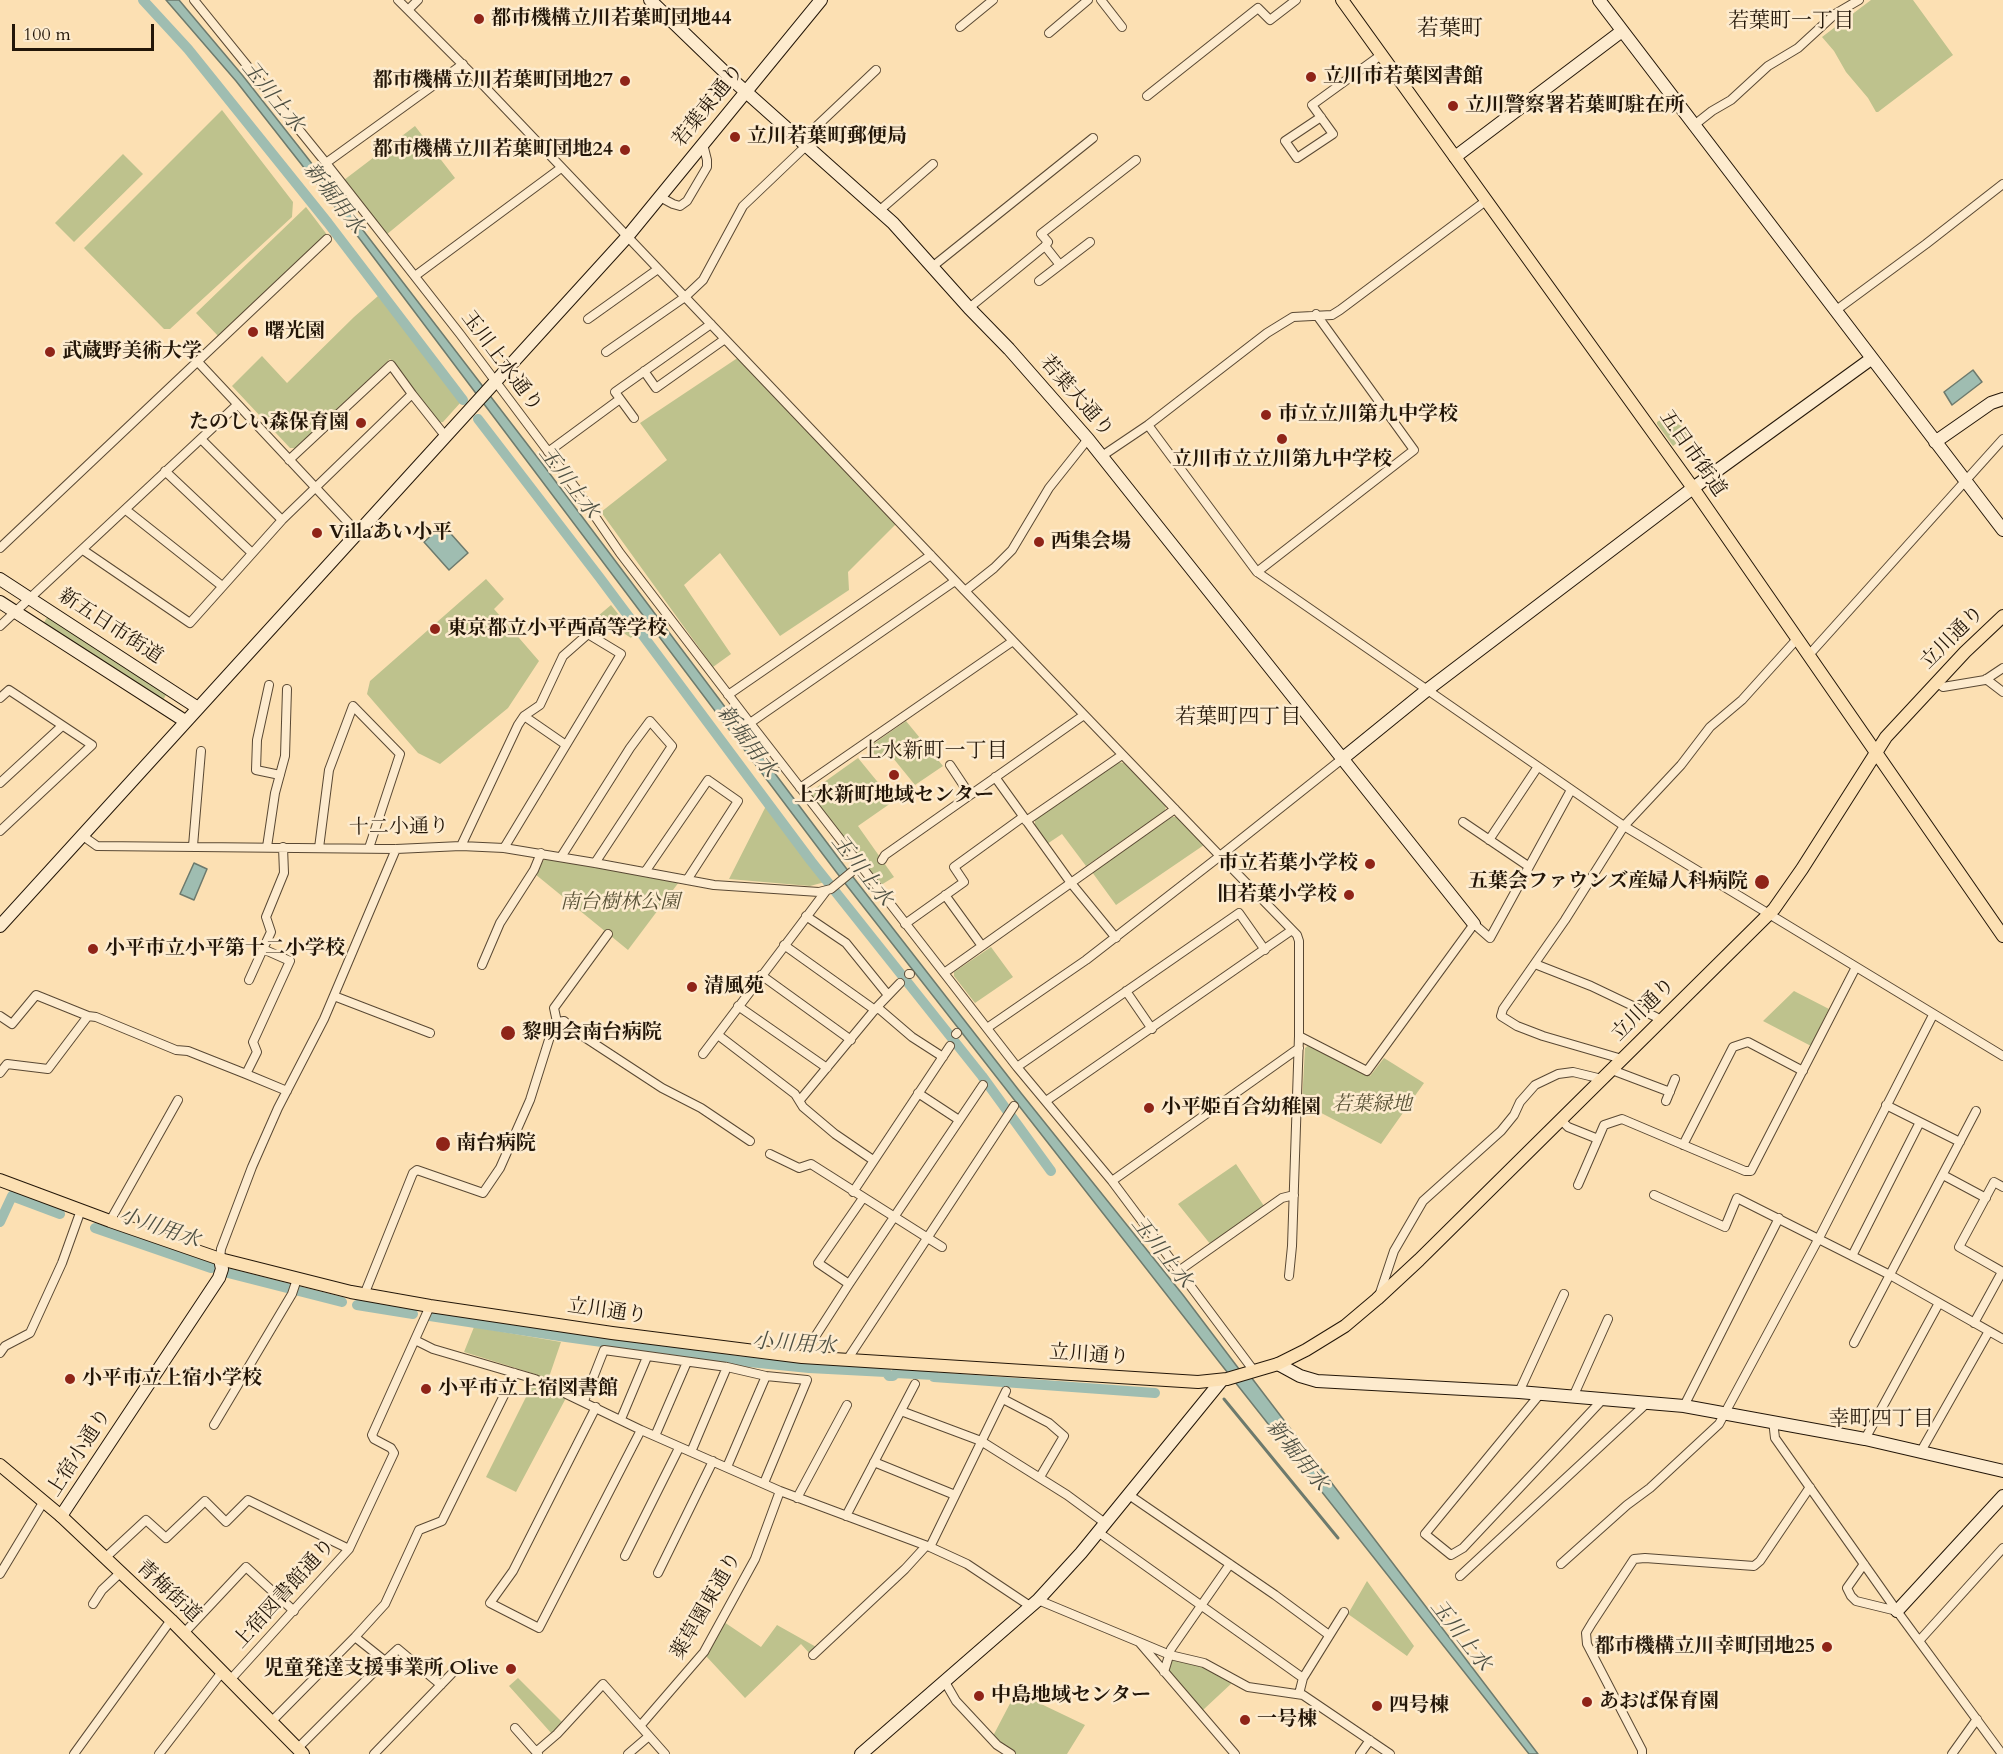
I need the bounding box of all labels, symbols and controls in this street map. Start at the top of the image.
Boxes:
place label: 都市機構立川若葉町団地44 [491,7,731,31]
district label: 若葉町一丁目 [1728,9,1854,35]
scale bar [15,12,158,50]
marker: 都市機構立川若葉町団地44 [472,12,486,26]
district label: 若葉町 [1417,17,1483,43]
text: 100 m [23,22,71,47]
water label: 玉川上水 [236,56,308,138]
street label: 若葉東通り [668,60,750,152]
place label: 立川市若葉図書館 [1323,65,1483,89]
place label: 都市機構立川若葉町団地27 [373,69,613,93]
marker: 立川市若葉図書館 [1304,70,1318,84]
marker: 都市機構立川若葉町団地27 [618,74,632,88]
place label: 立川警察署若葉町駐在所 [1465,94,1685,118]
marker: 立川警察署若葉町駐在所 [1446,99,1460,113]
place label: 立川若葉町郵便局 [747,125,907,149]
marker: 立川若葉町郵便局 [728,130,742,144]
place label: 都市機構立川若葉町団地24 [373,138,613,162]
marker: 都市機構立川若葉町団地24 [618,143,632,157]
water label: 新堀用水 [297,158,369,240]
street label: 玉川上水通り [455,307,547,417]
place label: 曙光園 [265,320,325,344]
marker: 曙光園 [246,325,260,339]
place label: 武蔵野美術大学 [62,340,202,364]
marker: 武蔵野美術大学 [43,345,57,359]
street label: 若葉大通り [1034,351,1118,443]
place label: 市立立川第九中学校 [1278,403,1458,427]
street label: 五日市街道 [1653,406,1731,502]
marker: 市立立川第九中学校 [1259,408,1273,422]
place label: たのしい森保育園 [189,411,349,435]
marker: たのしい森保育園 [354,416,368,430]
marker: 立川市立立川第九中学校 [1275,432,1289,446]
water label: 玉川上水 [533,442,603,524]
place label: 立川市立立川第九中学校 [1172,448,1392,472]
place label: Villaあい小平 [329,521,452,545]
marker: Villaあい小平 [310,526,324,540]
place label: 西集会場 [1051,530,1131,554]
marker: 西集会場 [1032,535,1046,549]
street label: 新五日市街道 [53,584,167,670]
street label: 立川通り [1916,601,1990,675]
place label: 東京都立小平西高等学校 [447,617,667,641]
marker: 東京都立小平西高等学校 [428,622,442,636]
water label: 新堀用水 [711,701,781,783]
district label: 若葉町四丁目 [1175,705,1301,731]
district label: 上水新町一丁目 [861,739,1007,765]
marker: 上水新町地域センター [887,768,901,782]
place label: 上水新町地域センター [794,784,994,808]
street label: 十二小通り [349,815,449,841]
water label: 玉川上水 [825,830,897,912]
place label: 市立若葉小学校 [1218,852,1358,876]
marker: 市立若葉小学校 [1363,857,1377,871]
place label: 五葉会ファウンズ産婦人科病院 [1468,870,1748,894]
marker: 五葉会ファウンズ産婦人科病院 [1753,873,1771,891]
place label: 旧若葉小学校 [1217,883,1337,907]
marker: 旧若葉小学校 [1342,888,1356,902]
park label: 南台樹林公園 [560,891,680,915]
place label: 小平市立小平第十二小学校 [105,937,345,961]
marker: 小平市立小平第十二小学校 [86,942,100,956]
street label: 立川通り [1607,973,1681,1047]
place label: 清風苑 [704,975,764,999]
marker: 清風苑 [685,980,699,994]
place label: 黎明会南台病院 [522,1021,662,1045]
marker: 黎明会南台病院 [499,1024,517,1042]
park label: 若葉緑地 [1332,1093,1412,1117]
place label: 小平姫百合幼稚園 [1161,1096,1321,1120]
marker: 小平姫百合幼稚園 [1142,1101,1156,1115]
place label: 南台病院 [456,1132,536,1156]
marker: 南台病院 [434,1135,452,1153]
water label: 小川用水 [115,1203,203,1255]
water label: 玉川上水 [1125,1212,1197,1294]
street label: 立川通り [566,1295,648,1329]
water label: 小川用水 [751,1330,837,1360]
street label: 立川通り [1048,1341,1130,1371]
place label: 小平市立上宿小学校 [82,1367,262,1391]
marker: 小平市立上宿小学校 [63,1372,77,1386]
place label: 小平市立上宿図書館 [438,1377,618,1401]
marker: 小平市立上宿図書館 [419,1382,433,1396]
street label: 上宿小通り [43,1405,117,1501]
district label: 幸町四丁目 [1829,1407,1933,1433]
water label: 新堀用水 [1260,1415,1332,1497]
street label: 上宿図書館通り [229,1534,341,1654]
street label: 薬草園東通り [667,1548,747,1664]
street label: 青梅街道 [131,1556,205,1628]
water label: 玉川上水 [1424,1595,1496,1677]
place label: 都市機構立川幸町団地25 [1595,1635,1815,1659]
marker: 都市機構立川幸町団地25 [1820,1640,1834,1654]
place label: 児童発達支援事業所 Olive [264,1657,499,1681]
marker: 児童発達支援事業所 Olive [504,1662,518,1676]
place label: 中島地域センター [991,1684,1151,1708]
marker: 中島地域センター [972,1689,986,1703]
place label: あおば保育園 [1599,1690,1719,1714]
place label: 四号棟 [1389,1694,1449,1718]
marker: あおば保育園 [1580,1695,1594,1709]
marker: 四号棟 [1370,1699,1384,1713]
place label: 一号棟 [1257,1708,1317,1732]
marker: 一号棟 [1238,1713,1252,1727]

